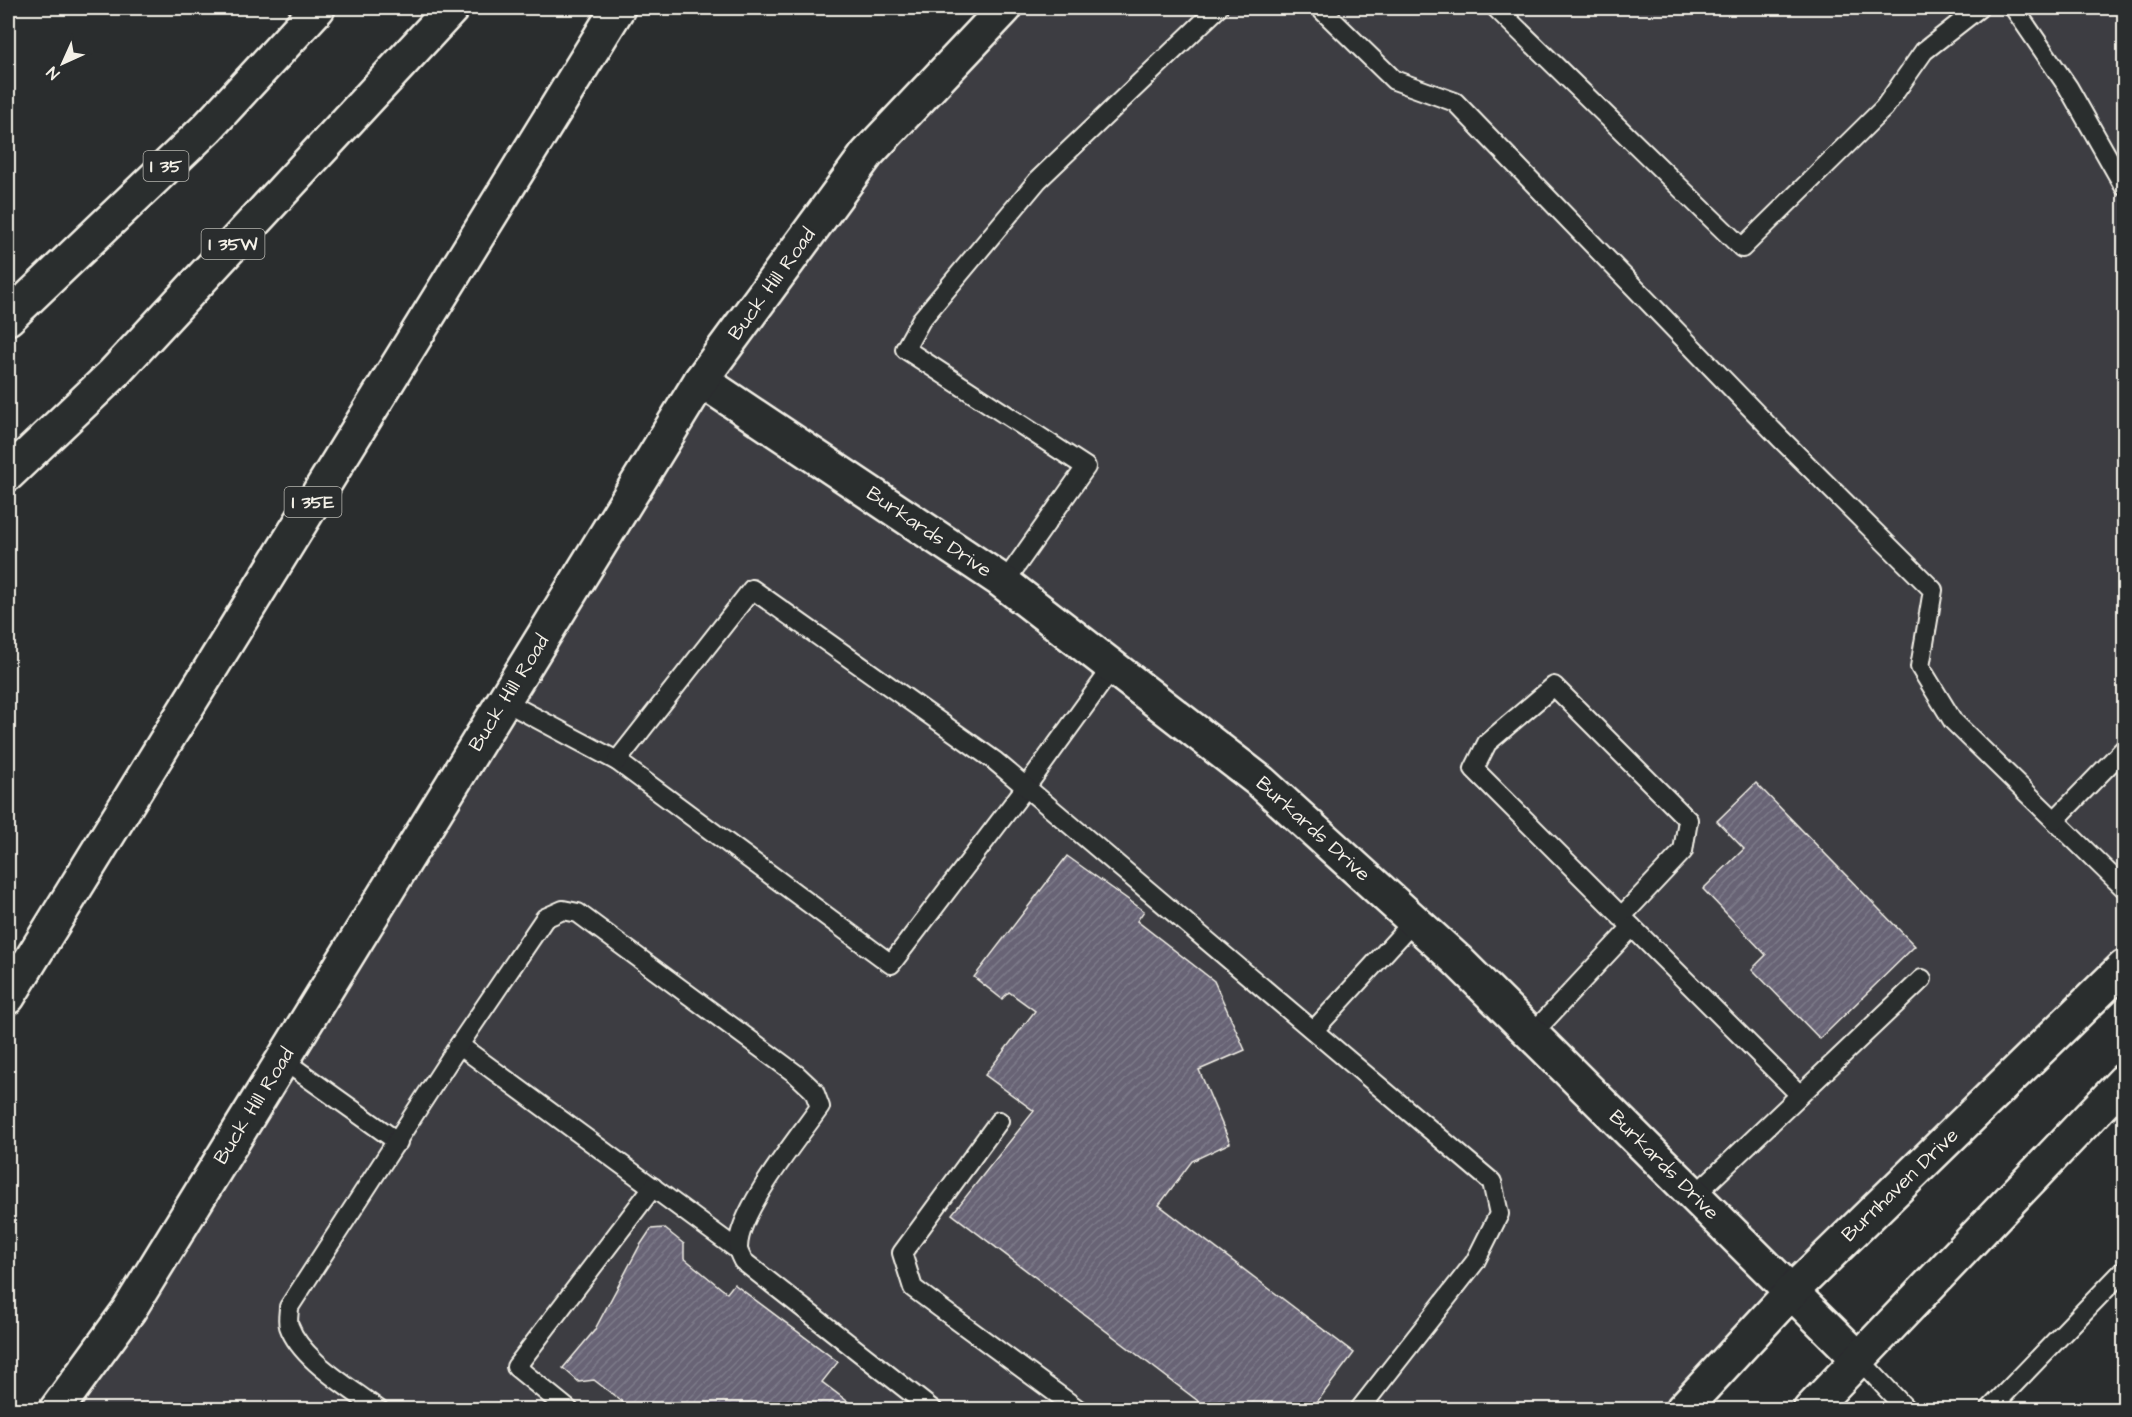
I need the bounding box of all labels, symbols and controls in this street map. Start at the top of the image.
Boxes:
north arrow [33,33,93,93]
text: N [42,62,64,84]
road number: I 35 [144,151,188,181]
street label: Buck Hill Road [722,222,822,346]
road number: I 35W [202,229,264,259]
street label: Burkards Drive [861,480,997,584]
road number: I 35E [284,487,342,517]
street label: Buck Hill Road [462,629,556,757]
street label: Burkards Drive [1250,770,1377,888]
street label: Buck Hill Road [207,1042,301,1170]
street label: Burkards Drive [1603,1104,1725,1226]
street label: Burnhaven Drive [1835,1122,1965,1248]

